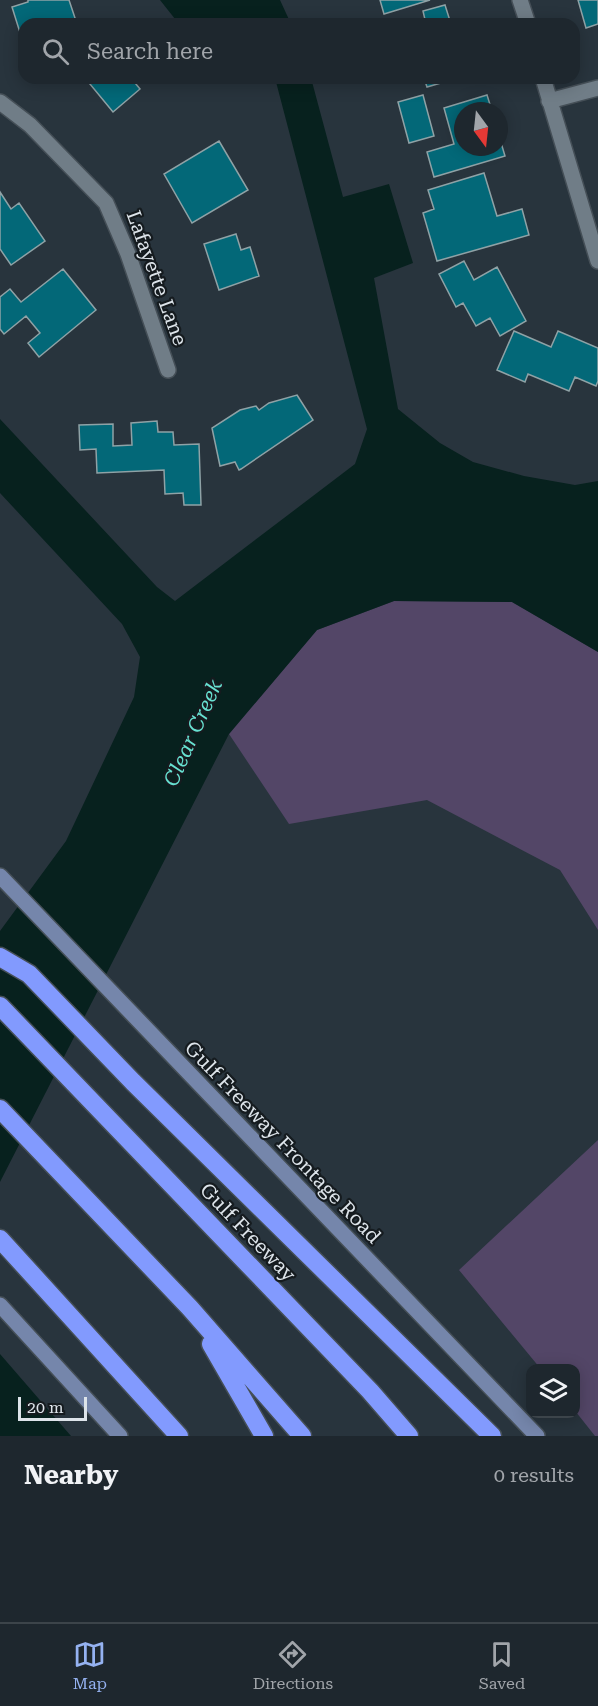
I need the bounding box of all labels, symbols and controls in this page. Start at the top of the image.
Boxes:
search box [18,18,580,84]
icon: search [39,35,72,68]
text: Search here [87,39,213,64]
north arrow [454,102,508,156]
street label: Lafayette Lane [121,207,193,349]
water label: Clear Creek [159,675,227,790]
street label: Gulf Freeway Frontage Road [180,1036,386,1248]
street label: Gulf Freeway [195,1178,301,1286]
map controls [526,1364,580,1418]
button: layers [526,1364,580,1418]
scale bar [18,1394,87,1422]
text: 20 m [27,1398,64,1417]
text: Nearby [24,1460,118,1490]
text: 0 results [494,1463,574,1487]
tab: Map [73,1638,107,1693]
tab: Directions [253,1638,333,1693]
tab: Saved [479,1638,525,1693]

